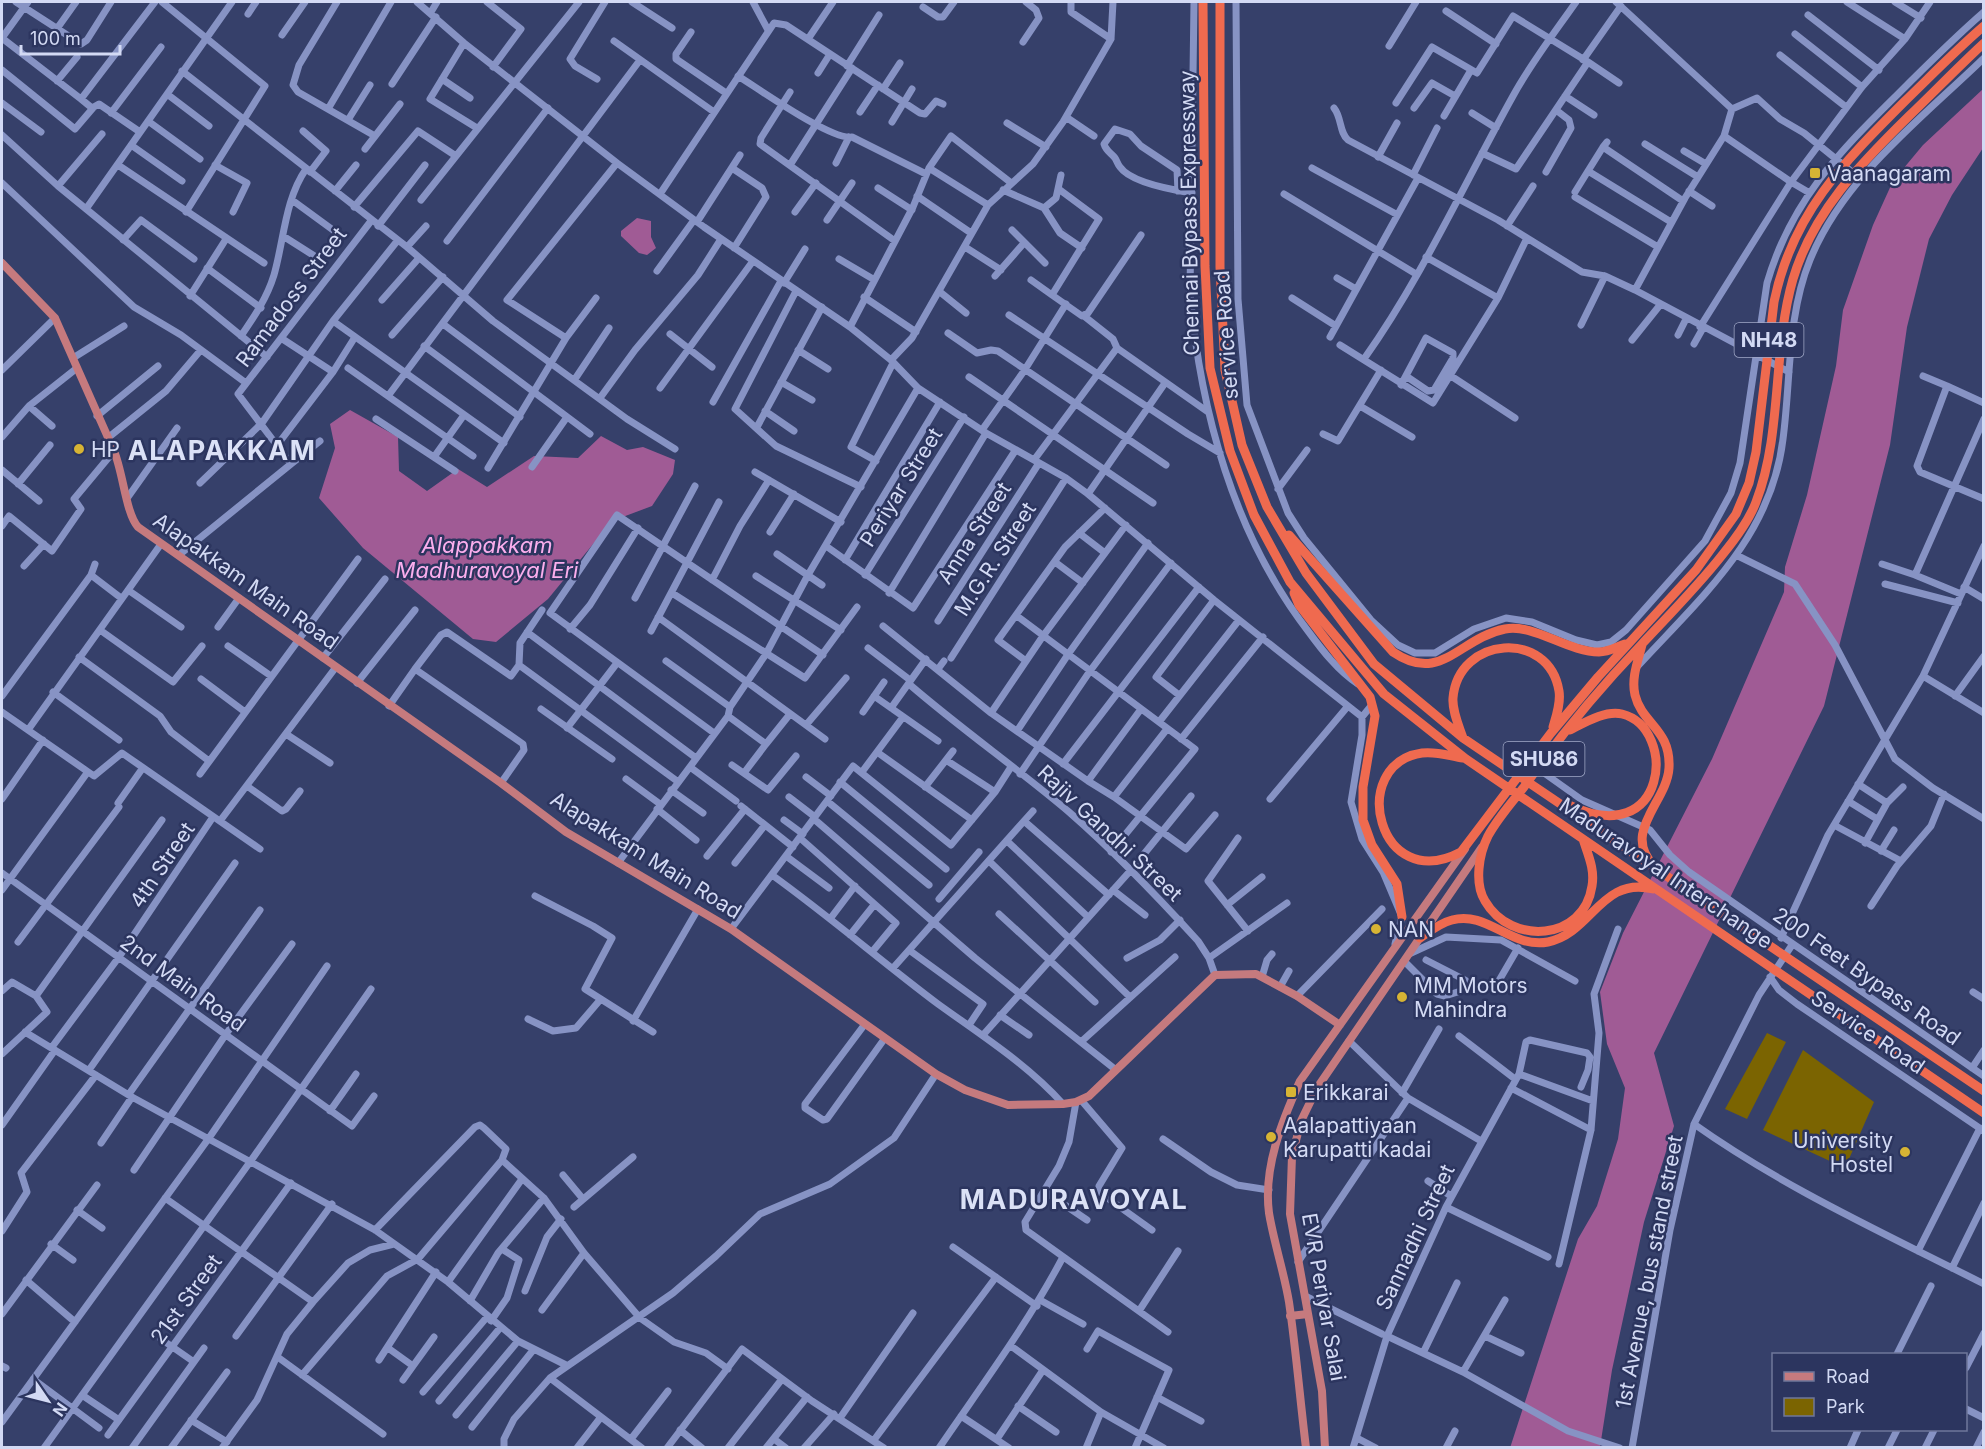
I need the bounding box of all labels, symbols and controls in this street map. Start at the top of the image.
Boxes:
scale bar [21,18,120,56]
text: 100 m [30,28,81,49]
street label: Chennai Bypass Expressway [1174,70,1204,356]
place label: Vaanagaram [1827,161,1951,186]
marker: Vaanagaram [1808,166,1822,180]
street label: Ramadoss Street [230,222,352,372]
street label: service Road [1209,270,1243,400]
road number: NH48 [1734,323,1804,357]
street label: Periyar Street [855,423,948,551]
district label: ALAPAKKAM [128,434,316,467]
place label: HP [91,437,120,462]
marker: HP [72,442,86,456]
street label: Anna Street [932,477,1016,589]
street label: M.G.R. Street [949,497,1041,621]
street label: Alapakkam Main Road [149,508,343,654]
water label: Alappakkam Madhuravoyal Eri [396,532,579,583]
road number: SHU86 [1504,742,1584,776]
street label: Rajiv Gandhi Street [1033,760,1188,906]
street label: Alapakkam Main Road [546,786,746,924]
street label: Maduravoyal Interchange [1555,792,1777,954]
street label: 4th Street [124,817,200,913]
street label: 200 Feet Bypass Road [1768,902,1966,1050]
place label: NAN [1388,917,1434,942]
marker: NAN [1369,922,1383,936]
street label: 2nd Main Road [115,929,251,1037]
place label: MM Motors Mahindra [1414,973,1528,1022]
street label: Service Road [1806,985,1930,1079]
marker: MM Motors Mahindra [1395,990,1409,1004]
place label: Erikkarai [1303,1080,1389,1105]
marker: Erikkarai [1284,1085,1298,1099]
place label: Aalapattiyaan Karupatti kadai [1283,1113,1431,1162]
place label: University Hostel [1793,1128,1893,1177]
marker: Aalapattiyaan Karupatti kadai [1264,1130,1278,1144]
street label: 1st Avenue, bus stand street [1610,1133,1688,1411]
marker: University Hostel [1898,1145,1912,1159]
street label: Sannadhi Street [1370,1160,1460,1314]
district label: MADURAVOYAL [960,1183,1188,1216]
street label: EVR Periyar Salai [1297,1211,1351,1383]
street label: 21st Street [145,1249,227,1349]
legend [1772,1353,1967,1431]
text: Road [1826,1366,1869,1387]
north arrow [18,1371,78,1431]
text: Park [1826,1396,1865,1417]
text: N [49,1399,72,1420]

